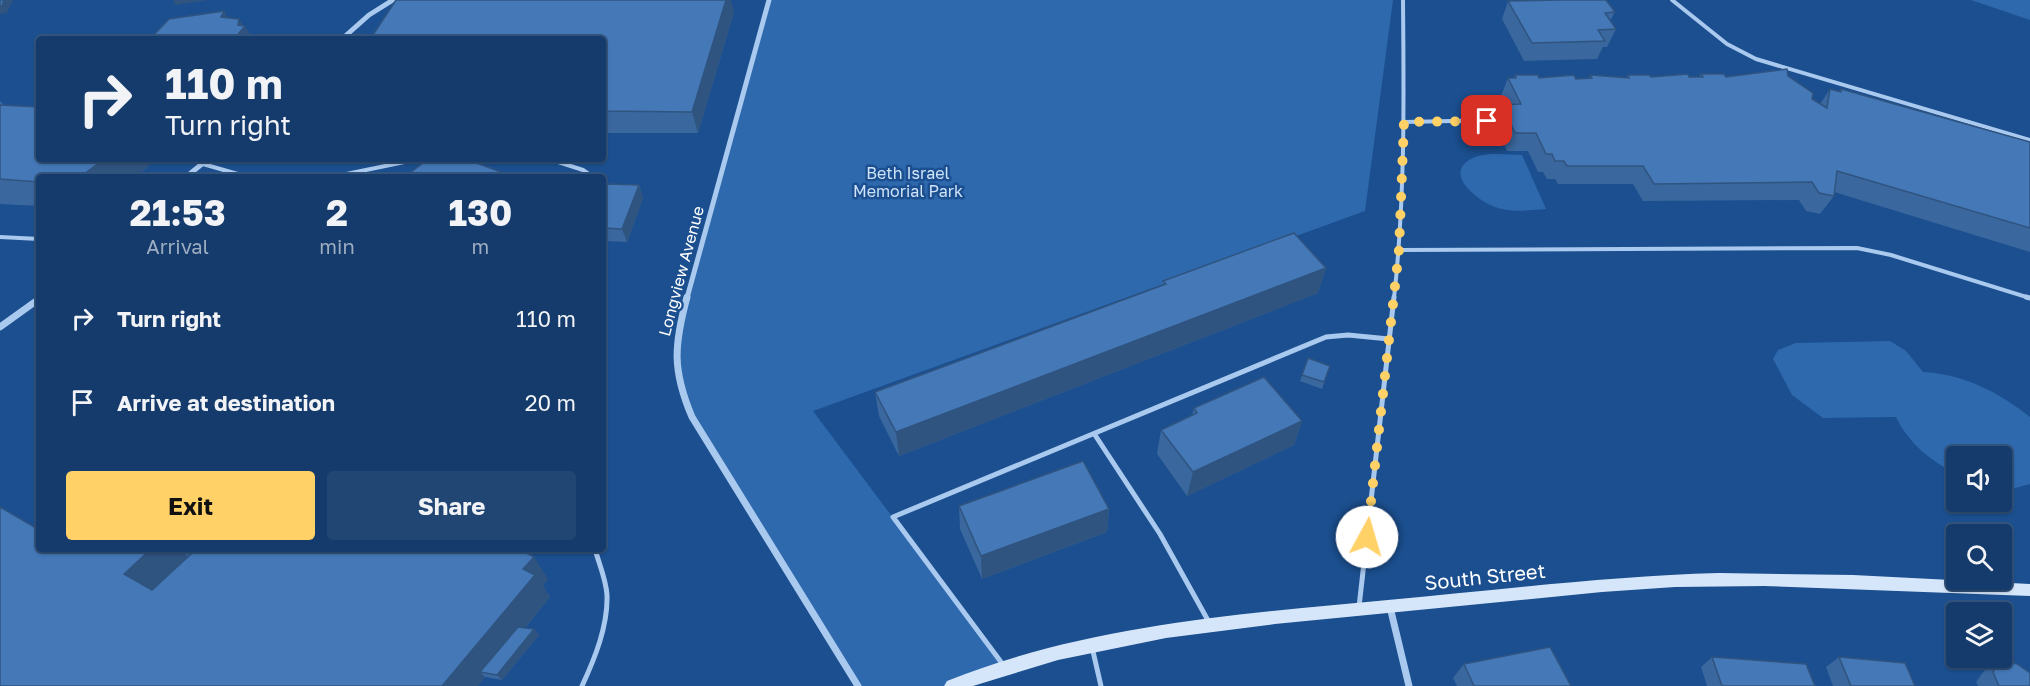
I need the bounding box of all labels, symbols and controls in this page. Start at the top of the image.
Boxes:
text: 110 m [165,58,283,108]
icon: right [66,60,144,138]
pin [1461,95,1512,146]
icon: arrive [1470,104,1503,137]
text: Turn right [165,109,291,141]
park label: Beth Israel Memorial Park [853,163,963,201]
text: 21:53 [130,191,226,234]
text: 2 [326,191,348,234]
text: 130 [448,191,512,234]
street label: Longview Avenue [654,204,708,338]
text: Arrival [146,234,209,258]
text: min [319,234,355,258]
text: m [471,234,489,258]
icon: right [66,302,99,335]
text: Turn right [117,305,221,332]
text: 110 m [516,305,576,332]
icon: arrive [66,386,99,419]
text: Arrive at destination [117,389,335,416]
text: 20 m [525,389,576,416]
map controls [1946,446,2012,668]
button: sound [1946,446,2012,512]
button: Exit [66,471,315,540]
button: Share [327,471,576,540]
position arrow [1335,505,1399,569]
button: search [1946,524,2012,590]
street label: South Street [1423,558,1547,594]
button: layers [1946,602,2012,668]

